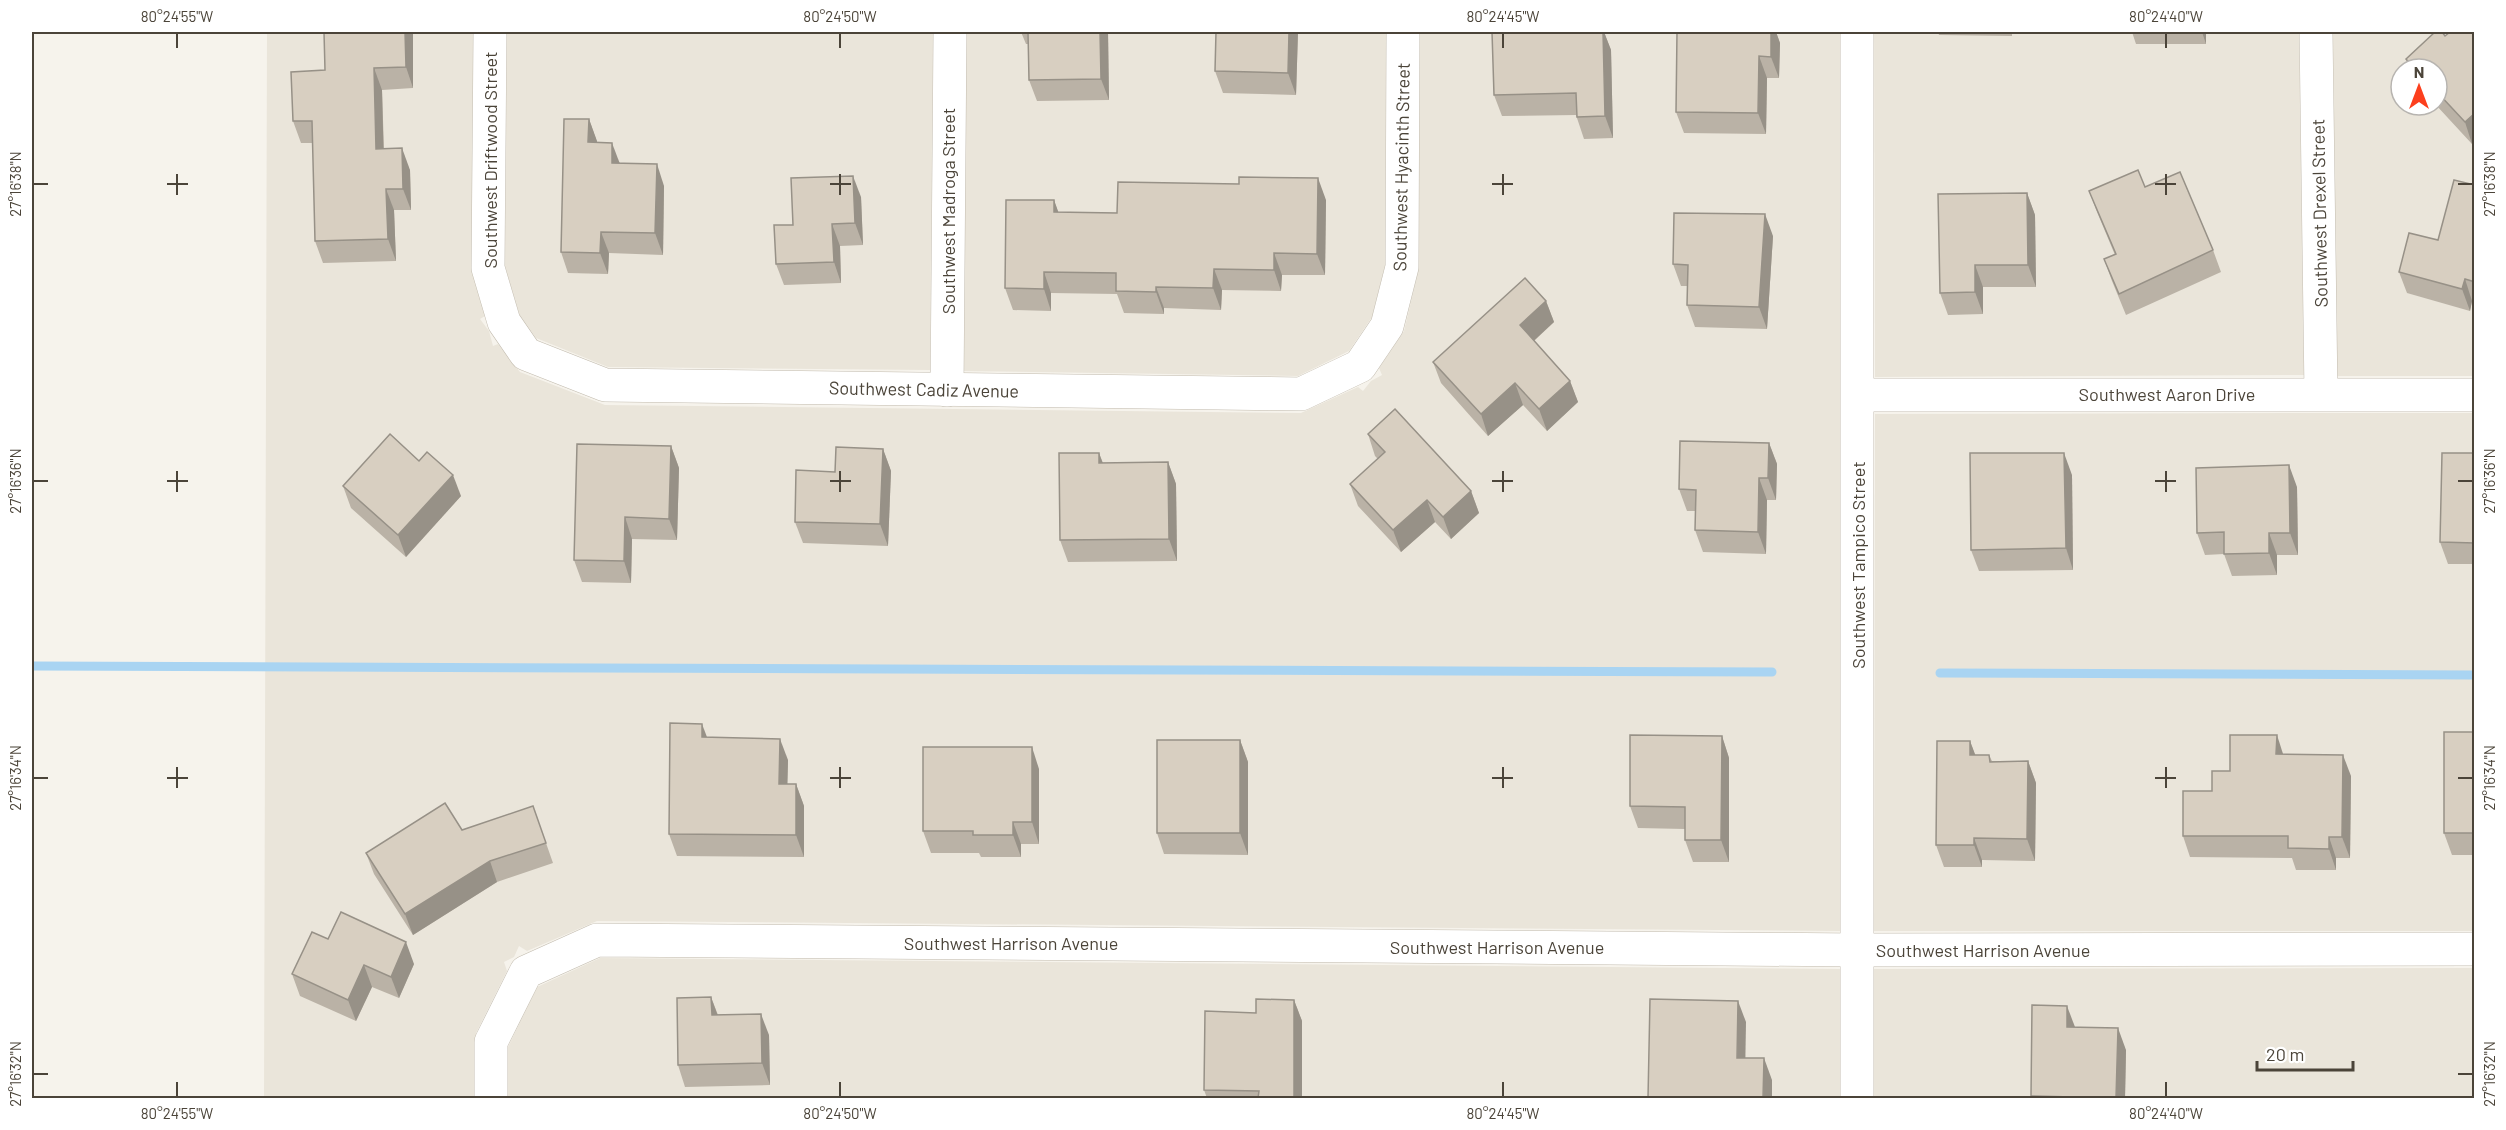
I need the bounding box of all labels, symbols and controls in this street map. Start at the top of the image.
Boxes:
text: 80°24'55"W [141,7,213,25]
text: 80°24'50"W [803,7,877,25]
text: 80°24'45"W [1466,7,1540,25]
text: 80°24'40"W [2129,7,2203,25]
street label: Southwest Driftwood Street [479,51,501,269]
north arrow [2389,57,2449,117]
street label: Southwest Hyacinth Street [1388,62,1414,272]
text: N [2414,62,2424,81]
street label: Southwest Madroga Street [937,108,959,314]
street label: Southwest Drexel Street [2306,119,2332,307]
text: 27°16'38"N [6,151,24,217]
text: 27°16'38"N [2480,151,2498,217]
street label: Southwest Cadiz Avenue [829,376,1019,402]
street label: Southwest Aaron Drive [2079,383,2255,405]
text: 27°16'36"N [6,448,24,514]
text: 27°16'36"N [2480,448,2498,514]
street label: Southwest Tampico Street [1847,461,1869,669]
text: 27°16'34"N [6,745,24,811]
text: 27°16'34"N [2480,745,2498,811]
street label: Southwest Harrison Avenue [904,932,1118,954]
street label: Southwest Harrison Avenue [1390,936,1604,958]
street label: Southwest Harrison Avenue [1876,939,2090,961]
scale bar [2257,1034,2353,1072]
text: 27°16'32"N [6,1041,24,1107]
text: 27°16'32"N [2480,1041,2498,1107]
text: 20 m [2266,1043,2304,1065]
text: 80°24'55"W [141,1104,213,1122]
text: 80°24'50"W [803,1104,877,1122]
text: 80°24'45"W [1466,1104,1540,1122]
text: 80°24'40"W [2129,1104,2203,1122]

